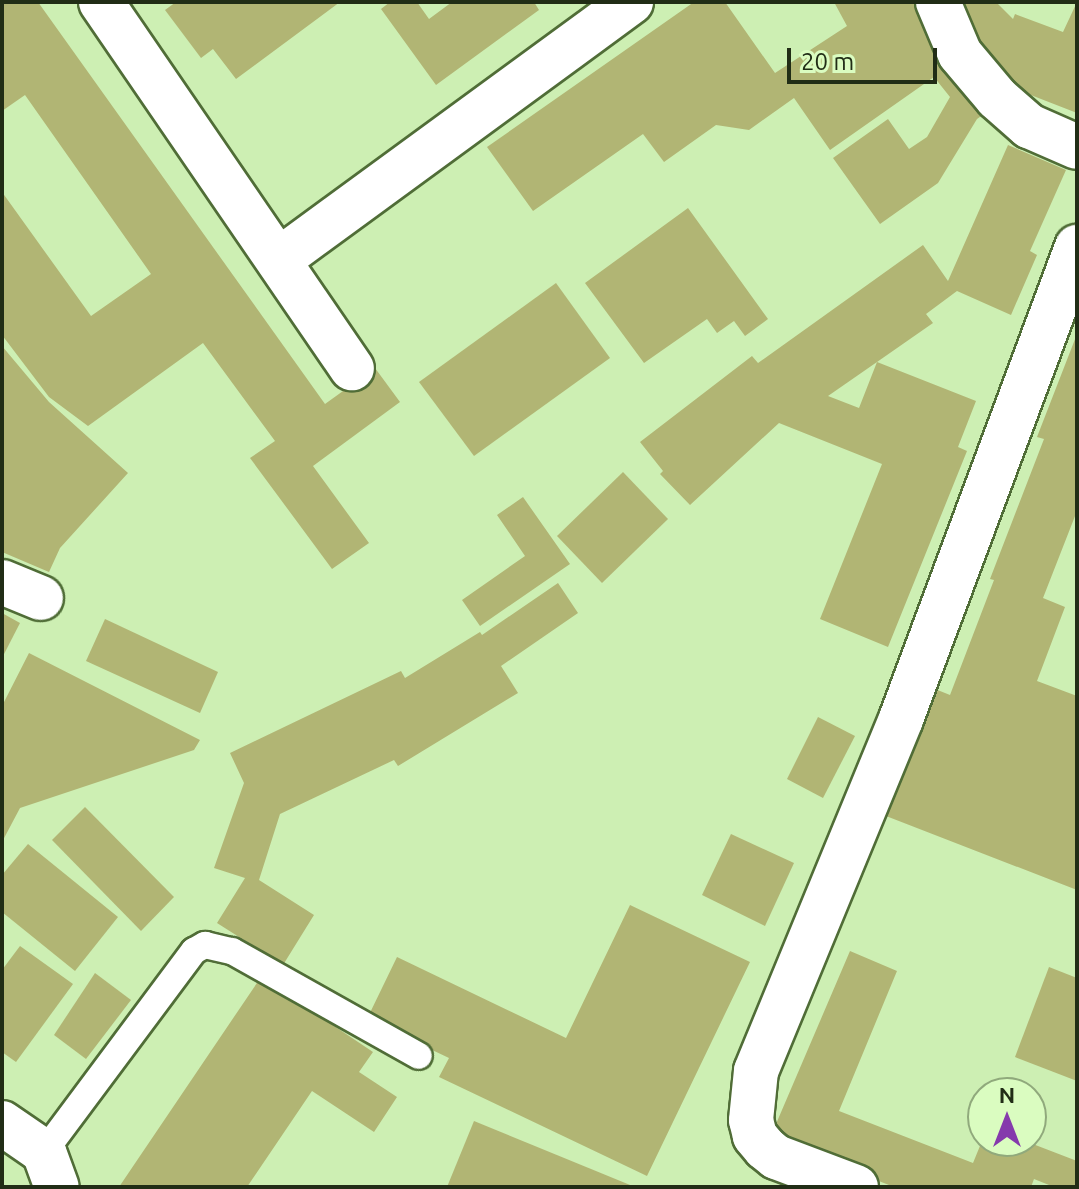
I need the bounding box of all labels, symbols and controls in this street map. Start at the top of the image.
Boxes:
scale bar [791,32,941,82]
text: 20 m [801,48,854,75]
north arrow [967,1077,1047,1157]
text: N [999,1082,1015,1107]

